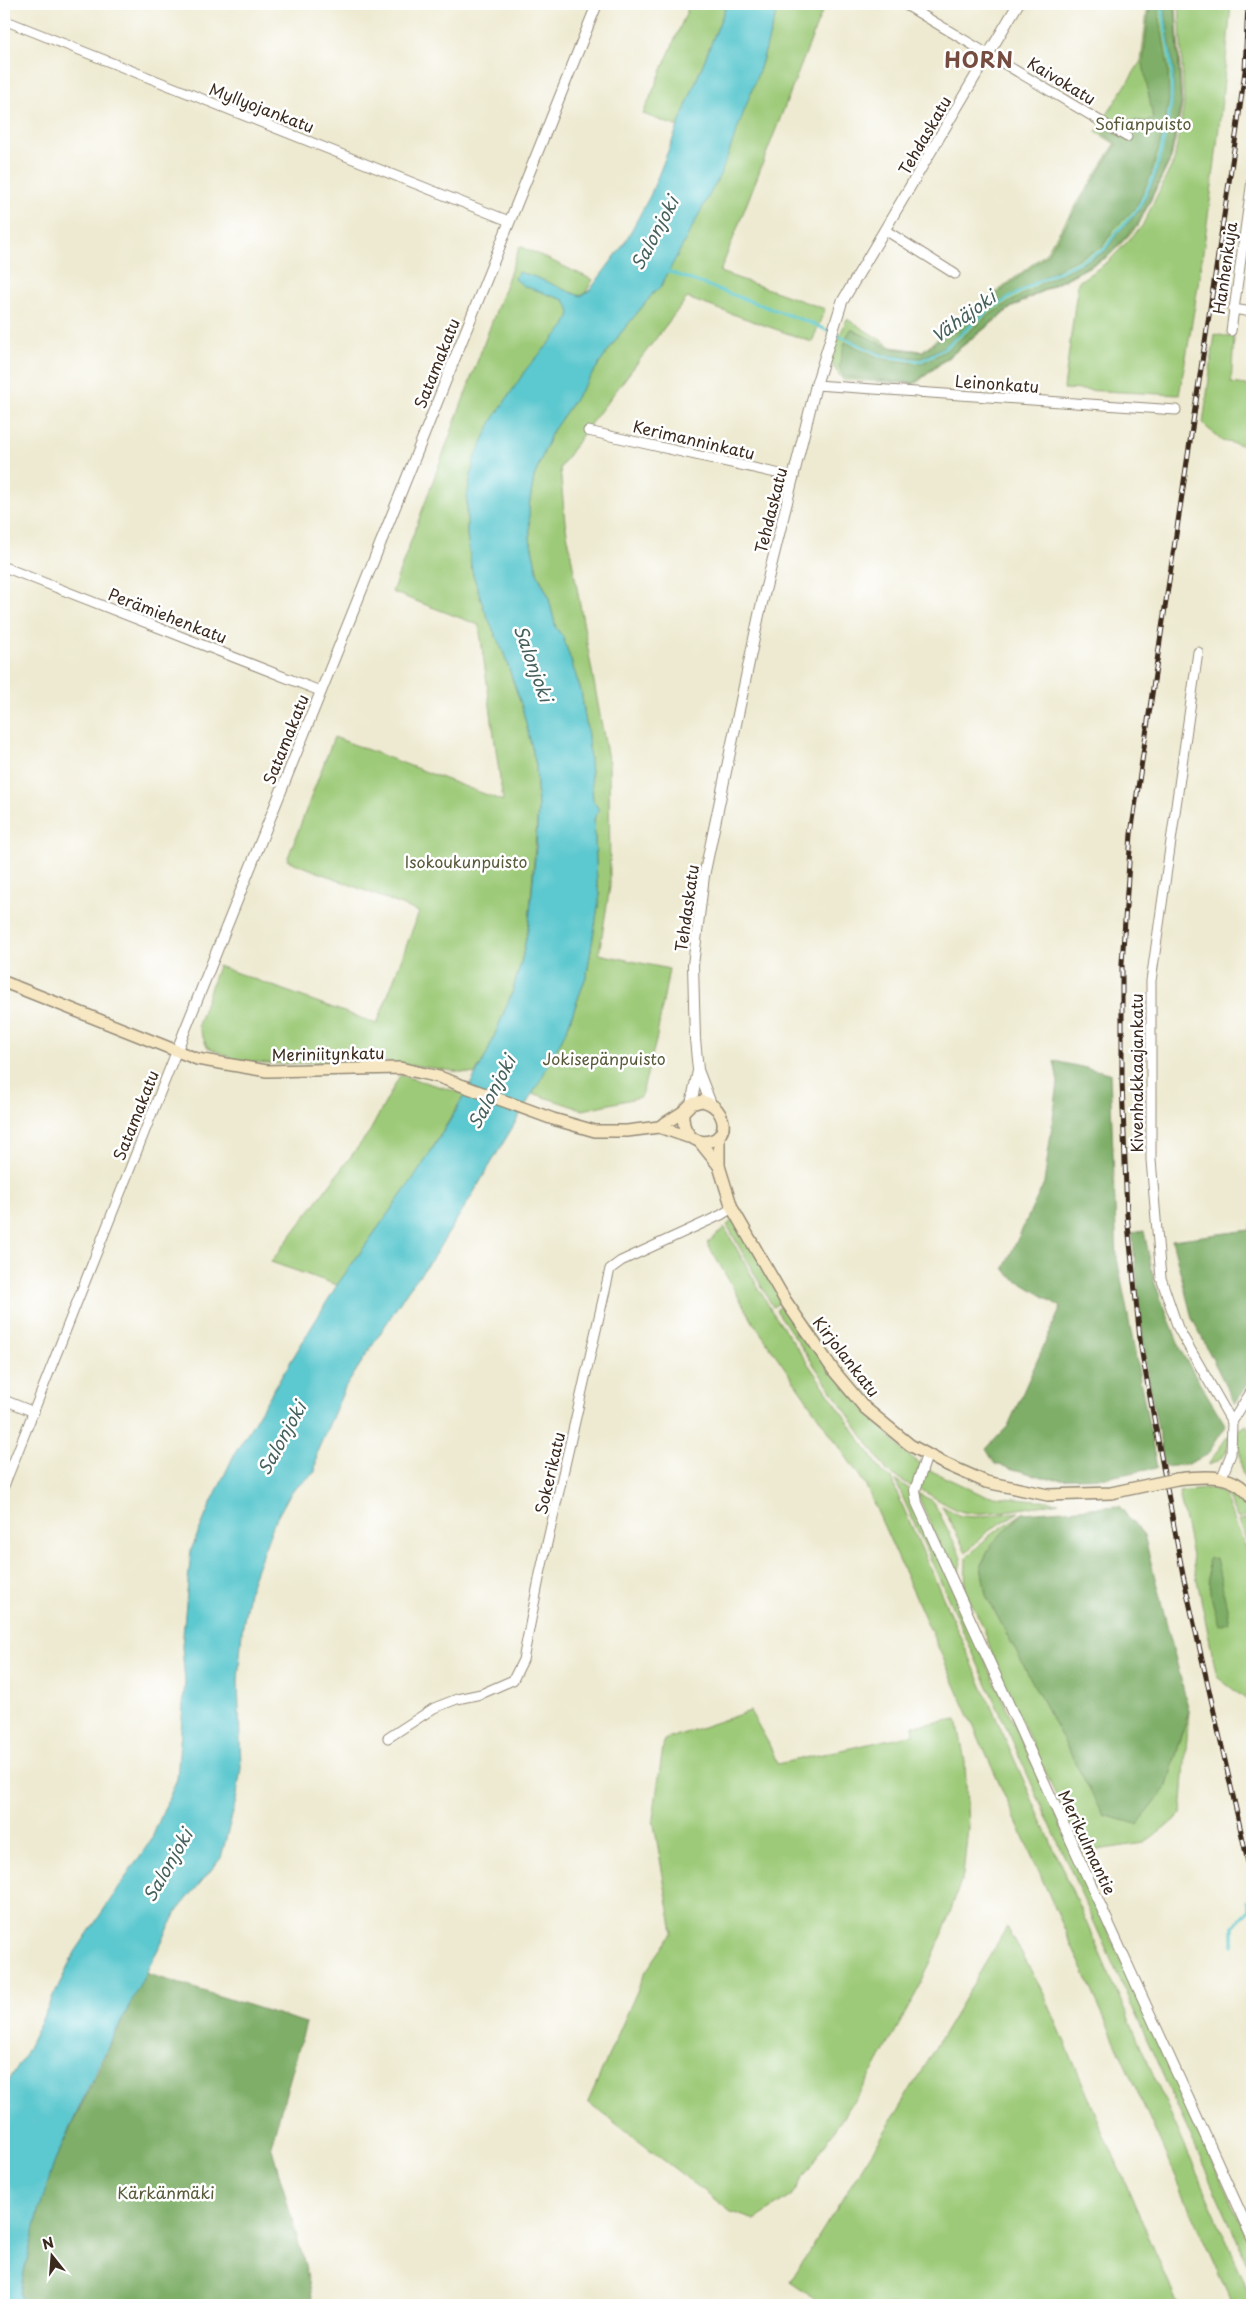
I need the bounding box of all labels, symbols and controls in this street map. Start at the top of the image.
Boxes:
district label: HORN [944,43,1014,75]
street label: Kaivokatu [1023,50,1101,110]
street label: Myllyojankatu [206,76,318,138]
street label: Tehdaskatu [892,91,956,179]
park label: Sofianpuisto [1095,111,1191,135]
water label: Salonjoki [623,189,686,275]
street label: Hanhenkuja [1206,220,1242,316]
water label: Vähäjoki [925,282,1003,349]
street label: Satamakatu [407,314,465,412]
street label: Leinonkatu [954,368,1040,398]
street label: Kerimanninkatu [631,413,757,465]
street label: Tehdaskatu [748,465,792,555]
street label: Perämiehenkatu [105,581,231,649]
water label: Salonjoki [508,621,561,708]
street label: Satamakatu [256,690,314,788]
park label: Isokoukunpuisto [405,849,527,873]
street label: Tehdaskatu [668,863,704,953]
street label: Kivenhakkaajankatu [1124,993,1148,1153]
street label: Meriniitynkatu [271,1040,385,1066]
park label: Jokisepänpuisto [542,1046,666,1070]
water label: Salonjoki [460,1048,523,1134]
street label: Satamakatu [106,1066,164,1164]
street label: Kirjolankatu [808,1311,886,1401]
water label: Salonjoki [250,1394,314,1480]
street label: Sokerikatu [528,1429,570,1517]
street label: Merikulmantie [1053,1786,1123,1898]
water label: Salonjoki [135,1821,200,1906]
park label: Kärkänmäki [117,2180,215,2204]
text: N [40,2231,56,2255]
north arrow [28,2232,78,2282]

